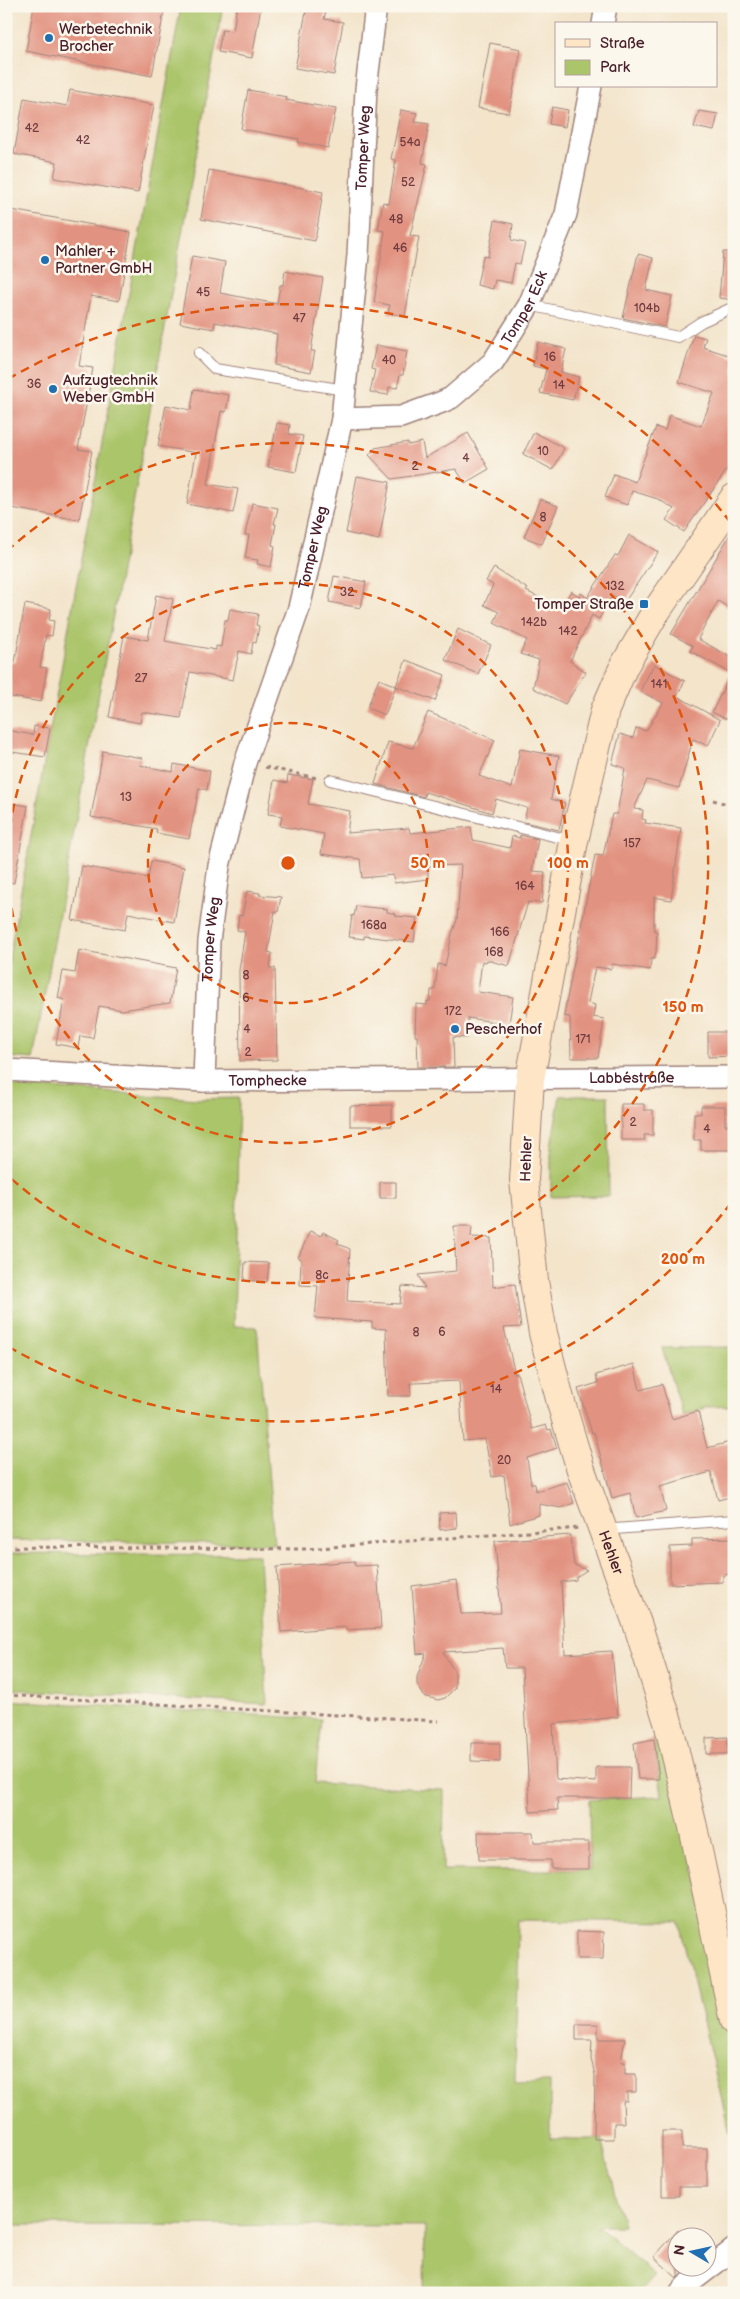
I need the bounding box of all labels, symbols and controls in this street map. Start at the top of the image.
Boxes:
place label: Werbetechnik Brocher [59,20,153,56]
legend [555,22,718,88]
marker: Werbetechnik Brocher [43,32,55,44]
text: Straße [600,34,645,53]
text: Park [600,58,631,77]
street label: Tomper Weg [352,105,375,191]
house number: 42 [25,121,39,136]
house number: 42 [76,133,90,148]
house number: 54a [400,135,421,150]
house number: 52 [401,175,415,190]
house number: 48 [389,212,403,227]
house number: 46 [393,241,407,256]
place label: Mahler + Partner GmbH [55,242,153,278]
marker: Mahler + Partner GmbH [39,254,51,266]
street label: Tomper Eck [498,268,552,348]
house number: 45 [196,285,210,300]
house number: 104b [634,301,660,316]
house number: 47 [292,311,306,326]
house number: 16 [544,350,556,365]
house number: 40 [382,353,396,368]
place label: Aufzugtechnik Weber GmbH [63,371,158,407]
house number: 36 [27,377,41,392]
house number: 14 [553,378,566,393]
marker: Aufzugtechnik Weber GmbH [47,383,59,395]
house number: 10 [537,444,549,459]
house number: 4 [462,451,470,466]
house number: 2 [411,459,419,474]
street label: Tomper Weg [294,504,332,591]
house number: 8 [540,510,547,525]
house number: 132 [605,579,625,594]
house number: 32 [340,585,354,600]
place label: Tomper Straße [534,595,634,614]
marker: Tomper Straße [638,598,650,610]
house number: 142b [521,615,547,630]
house number: 142 [558,624,578,639]
house number: 27 [135,671,148,686]
house number: 141 [651,677,667,692]
house number: 13 [120,790,132,805]
house number: 157 [623,836,641,851]
centre of rings [279,854,297,872]
text: 50 m [411,854,446,873]
text: 100 m [547,854,589,873]
house number: 164 [515,879,535,894]
street label: Tomper Weg [199,896,225,982]
house number: 168a [361,918,387,933]
house number: 166 [490,925,510,940]
house number: 168 [485,945,503,960]
house number: 8 [243,968,250,983]
house number: 6 [242,991,250,1006]
text: 150 m [662,998,704,1017]
house number: 172 [444,1004,462,1019]
place label: Pescherhof [465,1020,542,1039]
house number: 4 [243,1022,251,1037]
marker: Pescherhof [449,1023,461,1035]
house number: 171 [575,1032,591,1047]
house number: 2 [244,1045,252,1060]
street label: Labbéstraße [589,1068,675,1088]
street label: Tomphecke [228,1071,307,1091]
house number: 2 [629,1115,637,1130]
house number: 4 [703,1122,711,1137]
street label: Hehler [516,1135,537,1182]
text: 200 m [661,1250,705,1269]
house number: 8c [315,1268,329,1283]
house number: 8 [413,1325,420,1340]
house number: 6 [438,1325,446,1340]
house number: 14 [490,1382,503,1397]
house number: 20 [497,1453,511,1468]
street label: Hehler [594,1528,628,1578]
north arrow [668,2226,718,2276]
text: N [670,2244,689,2257]

